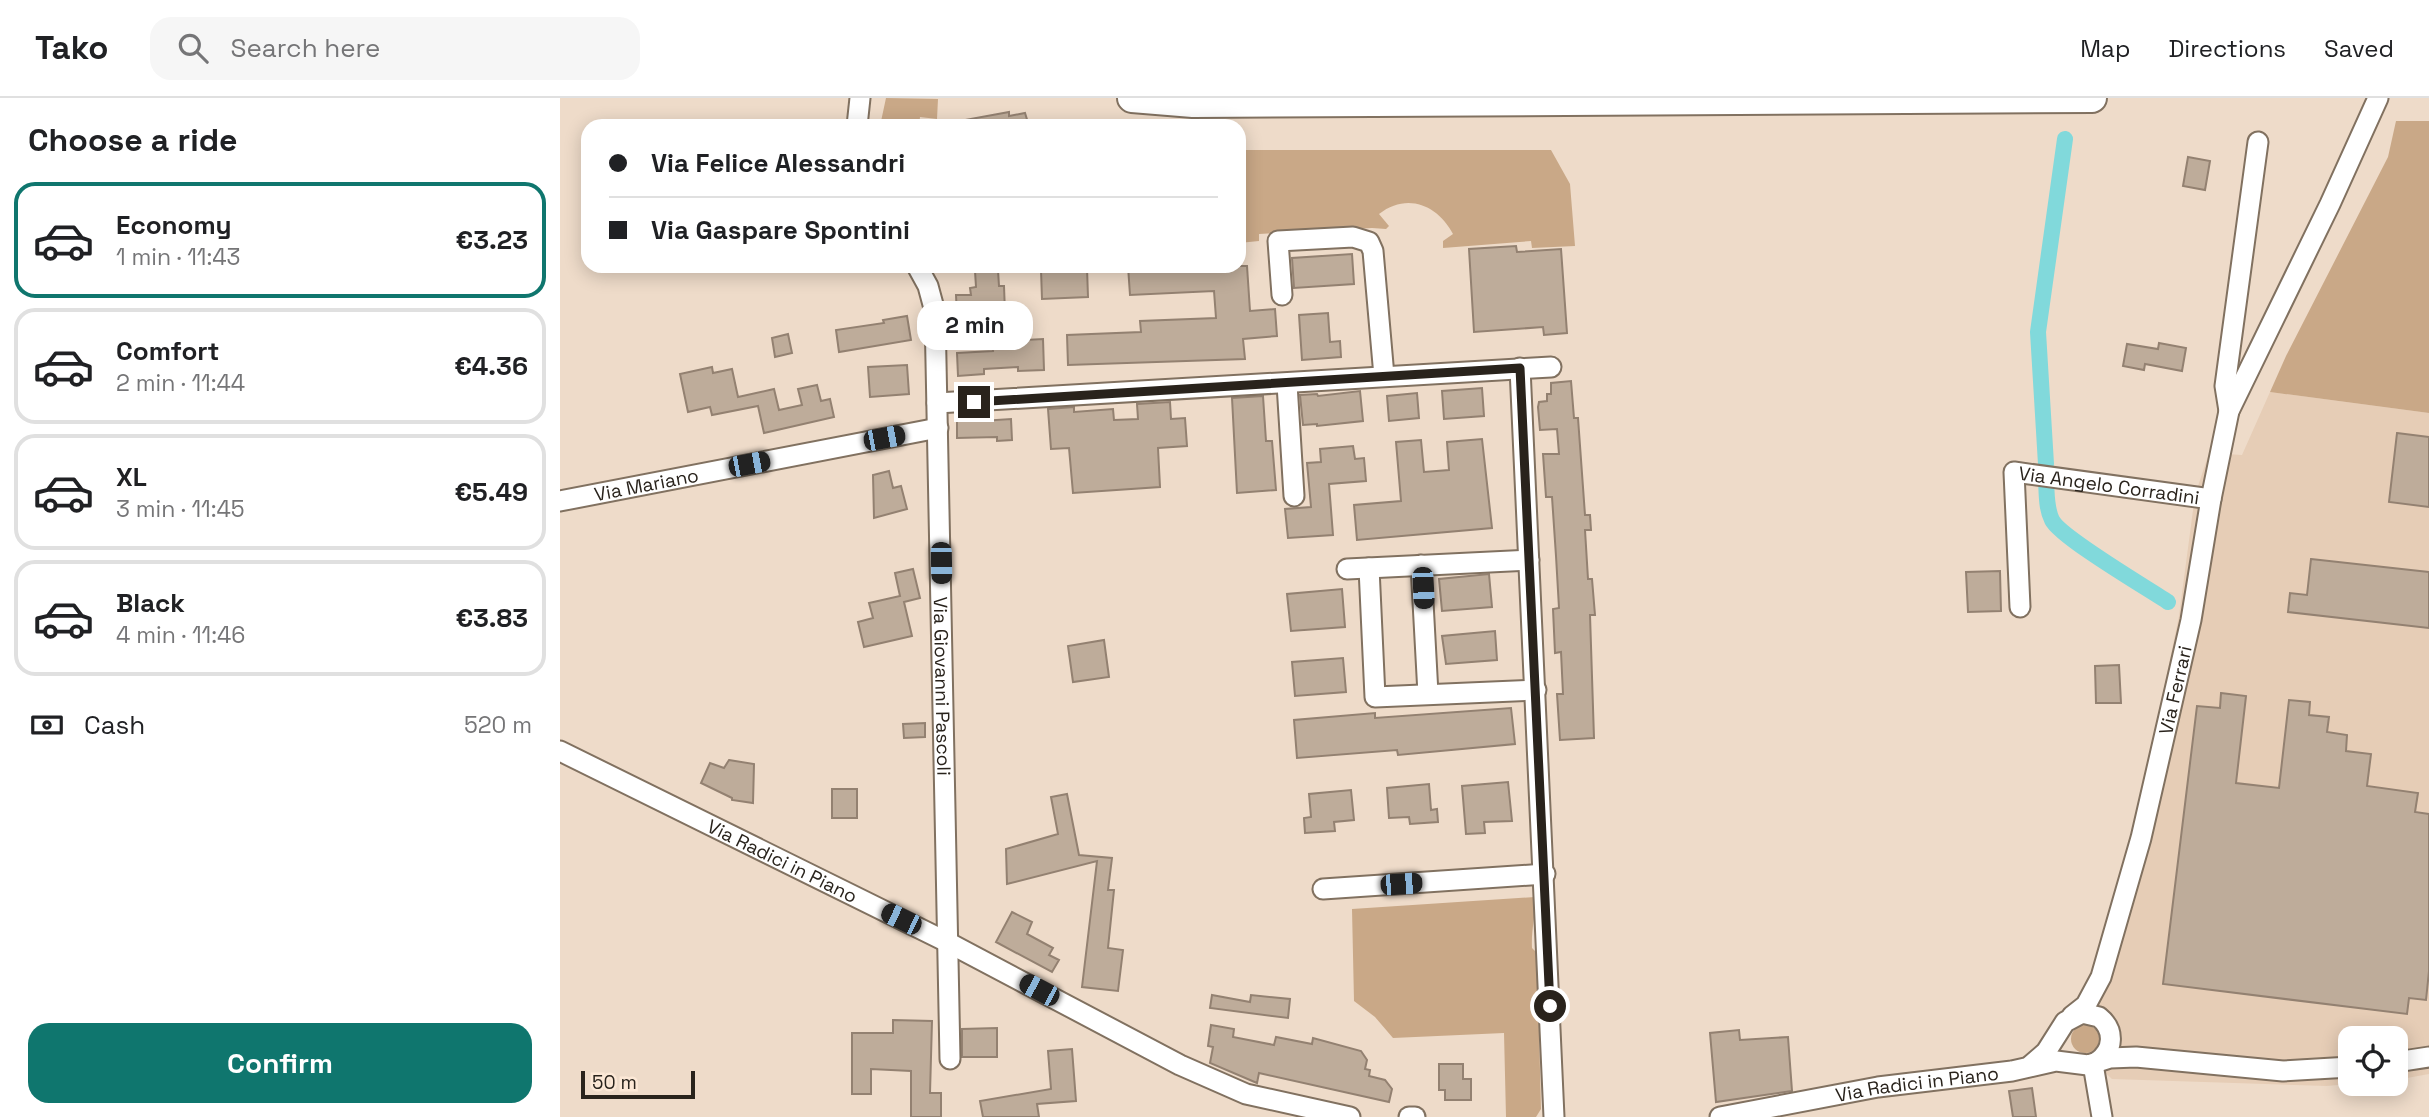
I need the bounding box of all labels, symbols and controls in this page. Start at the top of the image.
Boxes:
search box [150,17,640,80]
text: Tako [35,27,108,69]
icon: search [174,29,212,67]
text: Search here [230,31,380,65]
text: Map [2080,33,2130,64]
text: Directions [2168,33,2286,64]
text: Saved [2324,33,2394,64]
text: Choose a ride [28,120,238,160]
text: Via Felice Alessandri [651,146,905,180]
text: Economy [116,208,232,242]
icon: car [32,209,95,272]
text: Via Gaspare Spontini [651,213,910,247]
text: €3.23 [456,223,528,257]
text: 1 min · 11:43 [116,242,240,272]
callout: 2 min [916,300,1032,350]
text: 2 min [945,310,1005,340]
text: Comfort [116,334,219,368]
icon: car [32,335,95,398]
text: €4.36 [454,349,528,383]
text: 2 min · 11:44 [116,368,245,398]
route end [958,386,990,418]
car [862,424,907,452]
car [727,450,772,478]
text: XL [116,460,147,494]
icon: car [32,461,95,524]
street label: Via Angelo Corradini [2017,461,2201,510]
street label: Via Mariano [592,463,701,507]
text: €5.49 [454,475,528,509]
text: 3 min · 11:45 [116,494,245,524]
car [931,542,952,584]
car [1412,566,1435,610]
text: Black [116,586,185,620]
icon: car [32,587,95,650]
street label: Via Giovanni Pascoli [928,596,956,776]
text: €3.83 [455,601,528,635]
text: 4 min · 11:46 [116,620,245,650]
street label: Via Ferrari [2153,643,2198,737]
icon: cash [28,706,66,744]
text: Cash [84,708,145,742]
text: 520 m [464,710,532,740]
street label: Via Radici in Piano [703,814,861,909]
car [1380,872,1423,896]
car [878,900,925,938]
car [1016,971,1063,1009]
route start [1534,990,1566,1022]
button: Confirm [28,1023,532,1103]
map controls [2338,1026,2408,1096]
button: locate [2338,1026,2408,1096]
street label: Via Radici in Piano [1834,1061,2000,1108]
scale bar [581,1068,695,1100]
text: 50 m [592,1070,637,1095]

